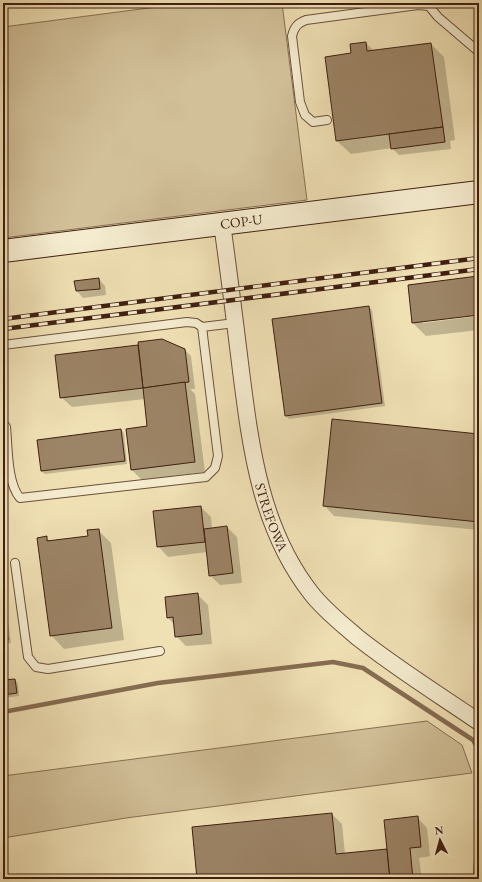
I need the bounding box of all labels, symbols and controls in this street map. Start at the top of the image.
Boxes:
street label: COP-U [219,210,264,233]
street label: STREFOWA [251,481,293,555]
north arrow [420,820,460,860]
text: N [434,823,444,837]

